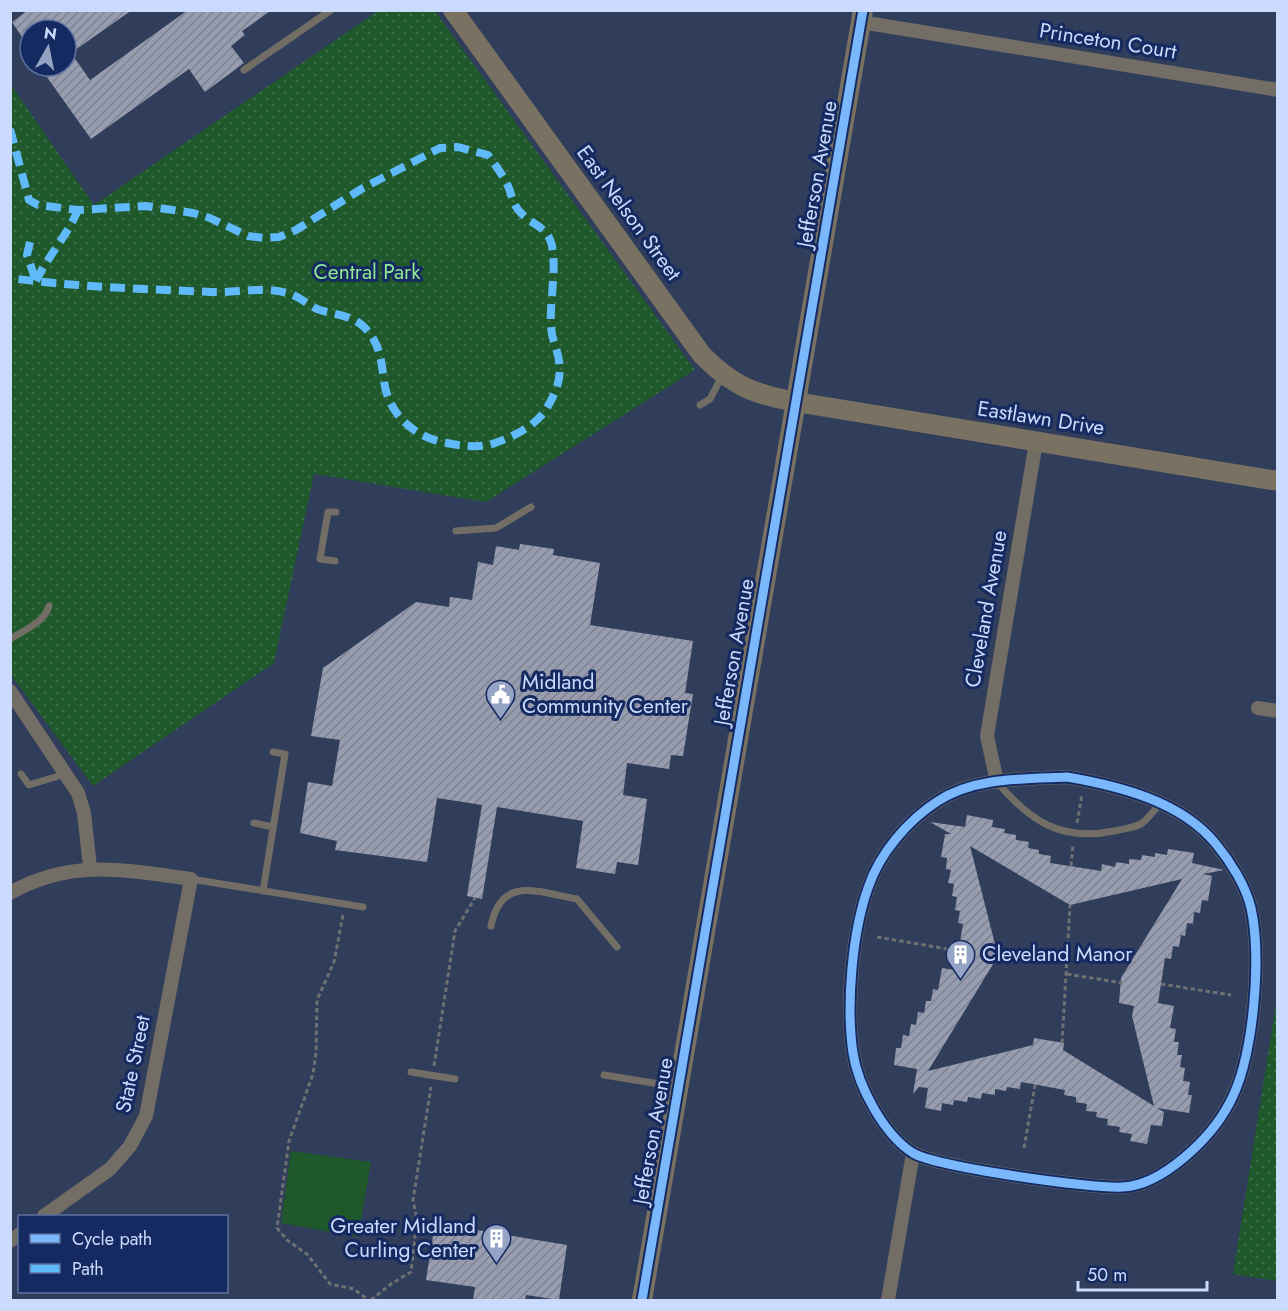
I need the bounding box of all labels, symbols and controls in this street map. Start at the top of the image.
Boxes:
street label: Princeton Court [1037,15,1179,67]
north arrow [18,18,78,78]
text: N [42,21,58,46]
street label: Jefferson Avenue [789,98,845,253]
street label: East Nelson Street [570,139,688,287]
park label: Central Park [313,257,421,287]
street label: Eastlawn Drive [975,393,1107,443]
street label: Cleveland Avenue [957,528,1015,690]
street label: Jefferson Avenue [706,576,762,731]
place label: Midland Community Center [522,667,689,721]
public building icon: Midland Community Center [485,678,517,720]
building icon: Cleveland Manor [945,938,977,980]
place label: Cleveland Manor [982,939,1133,969]
street label: State Street [108,1013,158,1115]
street label: Jefferson Avenue [625,1055,681,1210]
place label: Greater Midland Curling Center [330,1211,477,1265]
legend [18,1215,228,1293]
building icon: Greater Midland Curling Center [481,1222,513,1264]
text: Cycle path [72,1226,152,1252]
scale bar [1078,1254,1207,1292]
text: Path [72,1256,104,1282]
text: 50 m [1087,1262,1127,1288]

